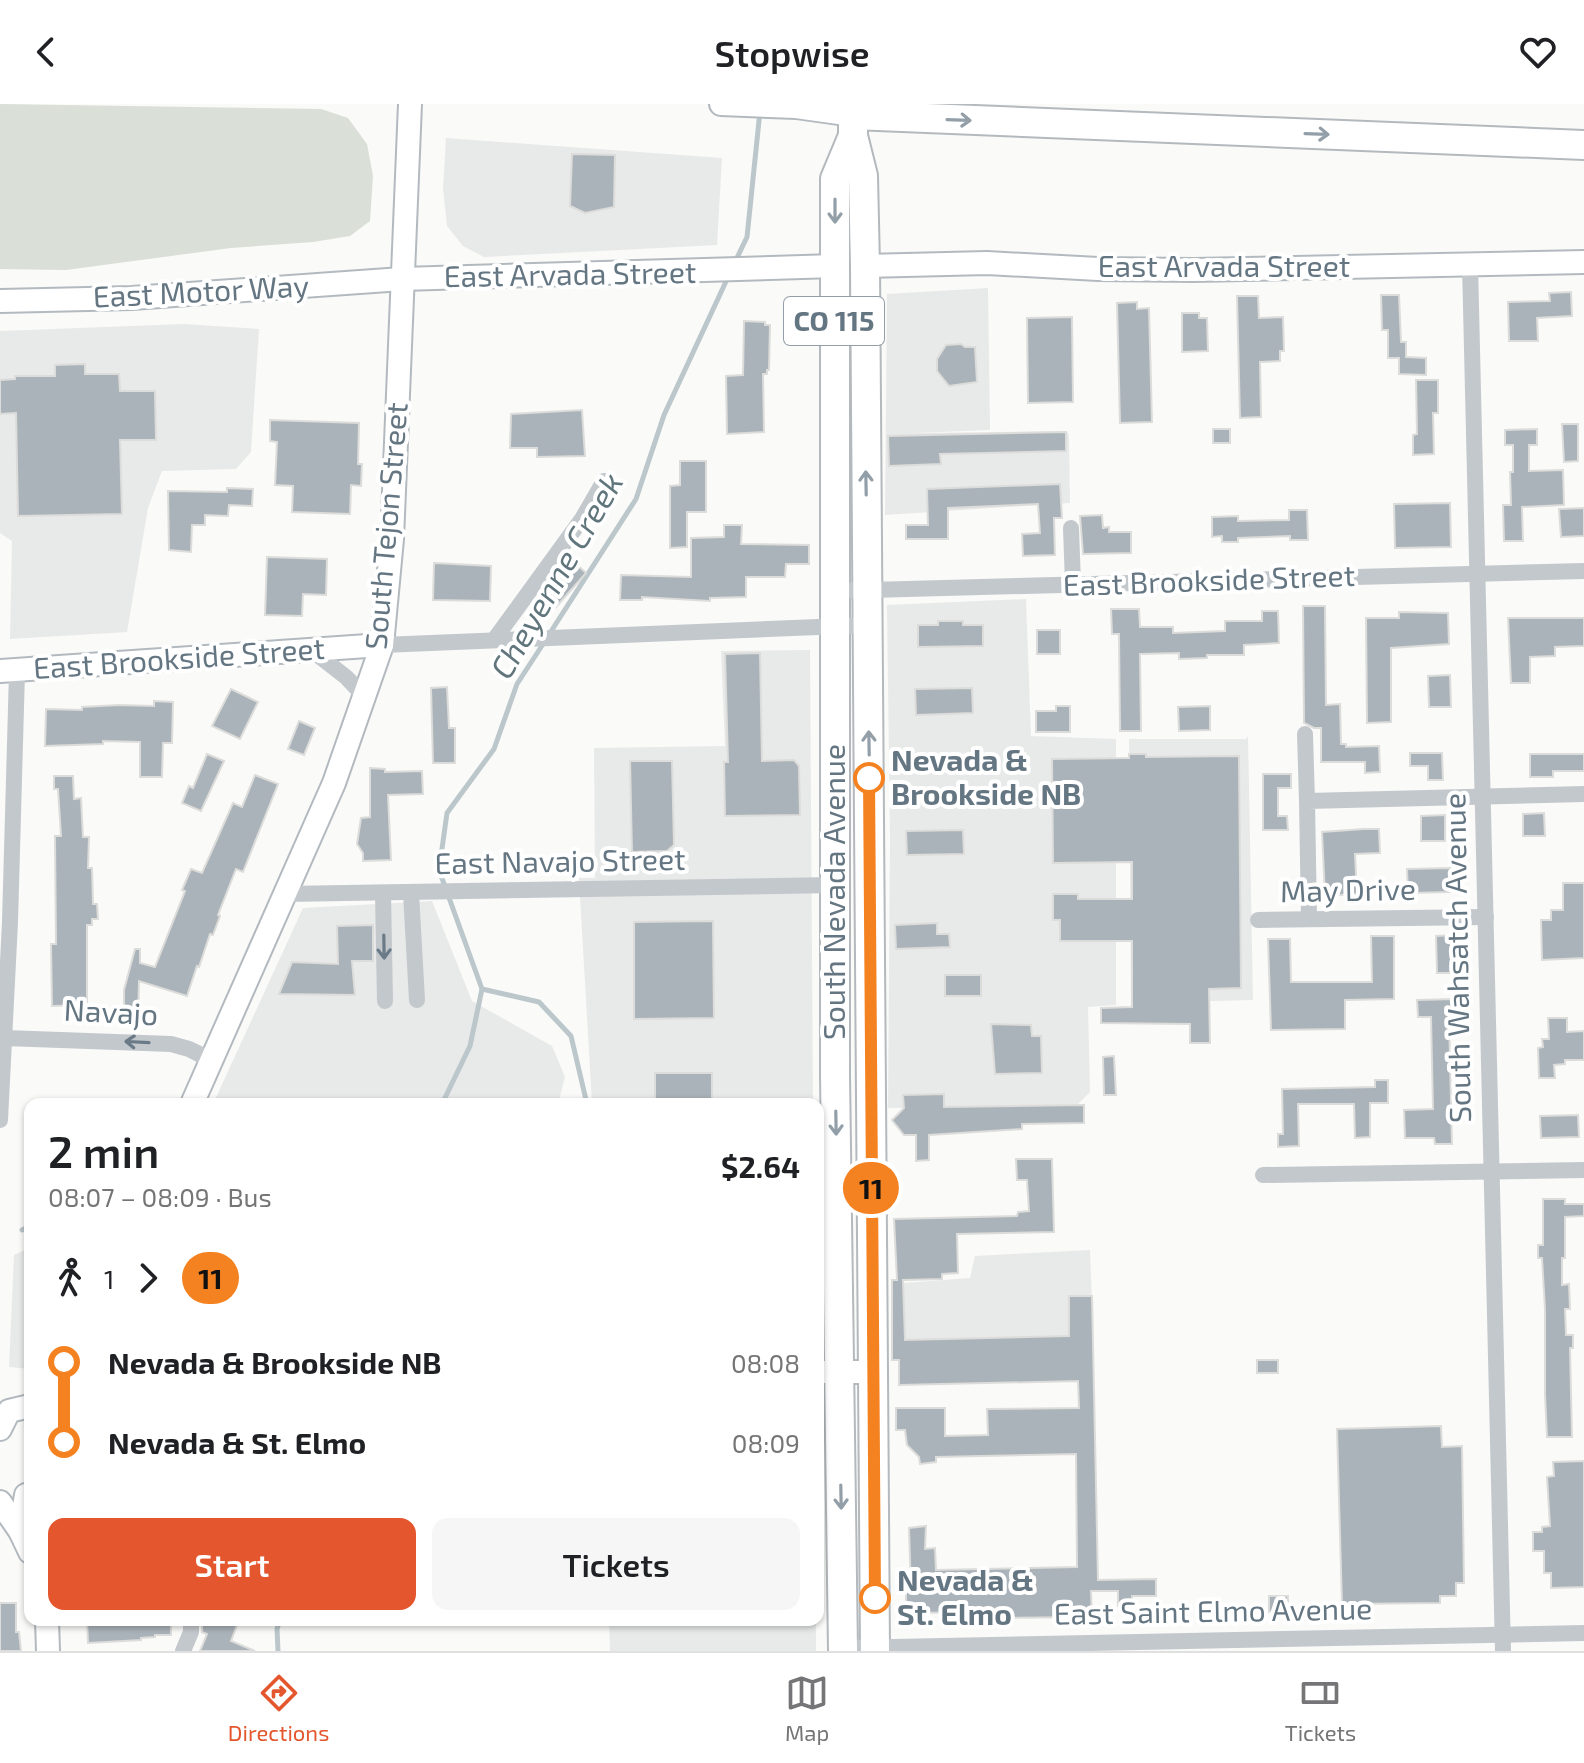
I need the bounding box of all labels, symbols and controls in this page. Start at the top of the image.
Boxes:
icon: back [24,30,68,74]
icon: heart [1516,30,1560,74]
text: Stopwise [714,31,870,74]
one-way arrow [945,112,972,127]
one-way arrow [1303,126,1330,141]
one-way arrow [827,197,843,224]
street label: East Arvada Street [1098,247,1350,283]
street label: East Arvada Street [443,253,697,293]
street label: East Motor Way [92,266,310,314]
road number: CO 115 [784,297,884,345]
street label: South Tejon Street [356,401,414,651]
water label: Cheyenne Creek [481,465,630,685]
one-way arrow [858,470,874,497]
street label: East Brookside Street [1062,556,1356,602]
street label: East Brookside Street [32,629,326,685]
one-way arrow [861,730,877,757]
place label: Nevada & Brookside NB [891,741,1081,811]
street label: South Nevada Avenue [815,744,851,1040]
marker: Nevada & Brookside NB [854,763,884,793]
street label: South Wahsatch Avenue [1435,793,1477,1123]
street label: East Navajo Street [434,840,686,880]
street label: May Drive [1280,870,1416,908]
one-way arrow [376,933,392,960]
street label: Navajo [63,991,159,1031]
one-way arrow [124,1034,151,1049]
one-way arrow [828,1109,843,1136]
text: 2 min [48,1124,159,1177]
text: $2.64 [721,1148,800,1184]
line badge: 11 [835,1162,907,1214]
text: 11 [859,1171,883,1205]
text: 08:07 – 08:09 · Bus [48,1181,272,1212]
icon: walk [48,1256,92,1300]
icon: forward [126,1256,170,1300]
text: 11 [198,1261,223,1295]
text: 1 [104,1263,114,1294]
text: Nevada & Brookside NB [108,1344,442,1380]
text: 08:08 [731,1347,800,1378]
text: Nevada & St. Elmo [108,1424,366,1460]
text: 08:09 [732,1427,800,1458]
one-way arrow [833,1483,849,1510]
button: Start [48,1518,416,1610]
button: Tickets [432,1518,800,1610]
place label: Nevada & St. Elmo [897,1561,1034,1631]
marker: Nevada & St. Elmo [860,1583,890,1613]
street label: East Saint Elmo Avenue [1053,1589,1372,1631]
tab: Directions [228,1671,329,1745]
tab: Map [785,1671,829,1745]
tab: Tickets [1285,1671,1356,1745]

